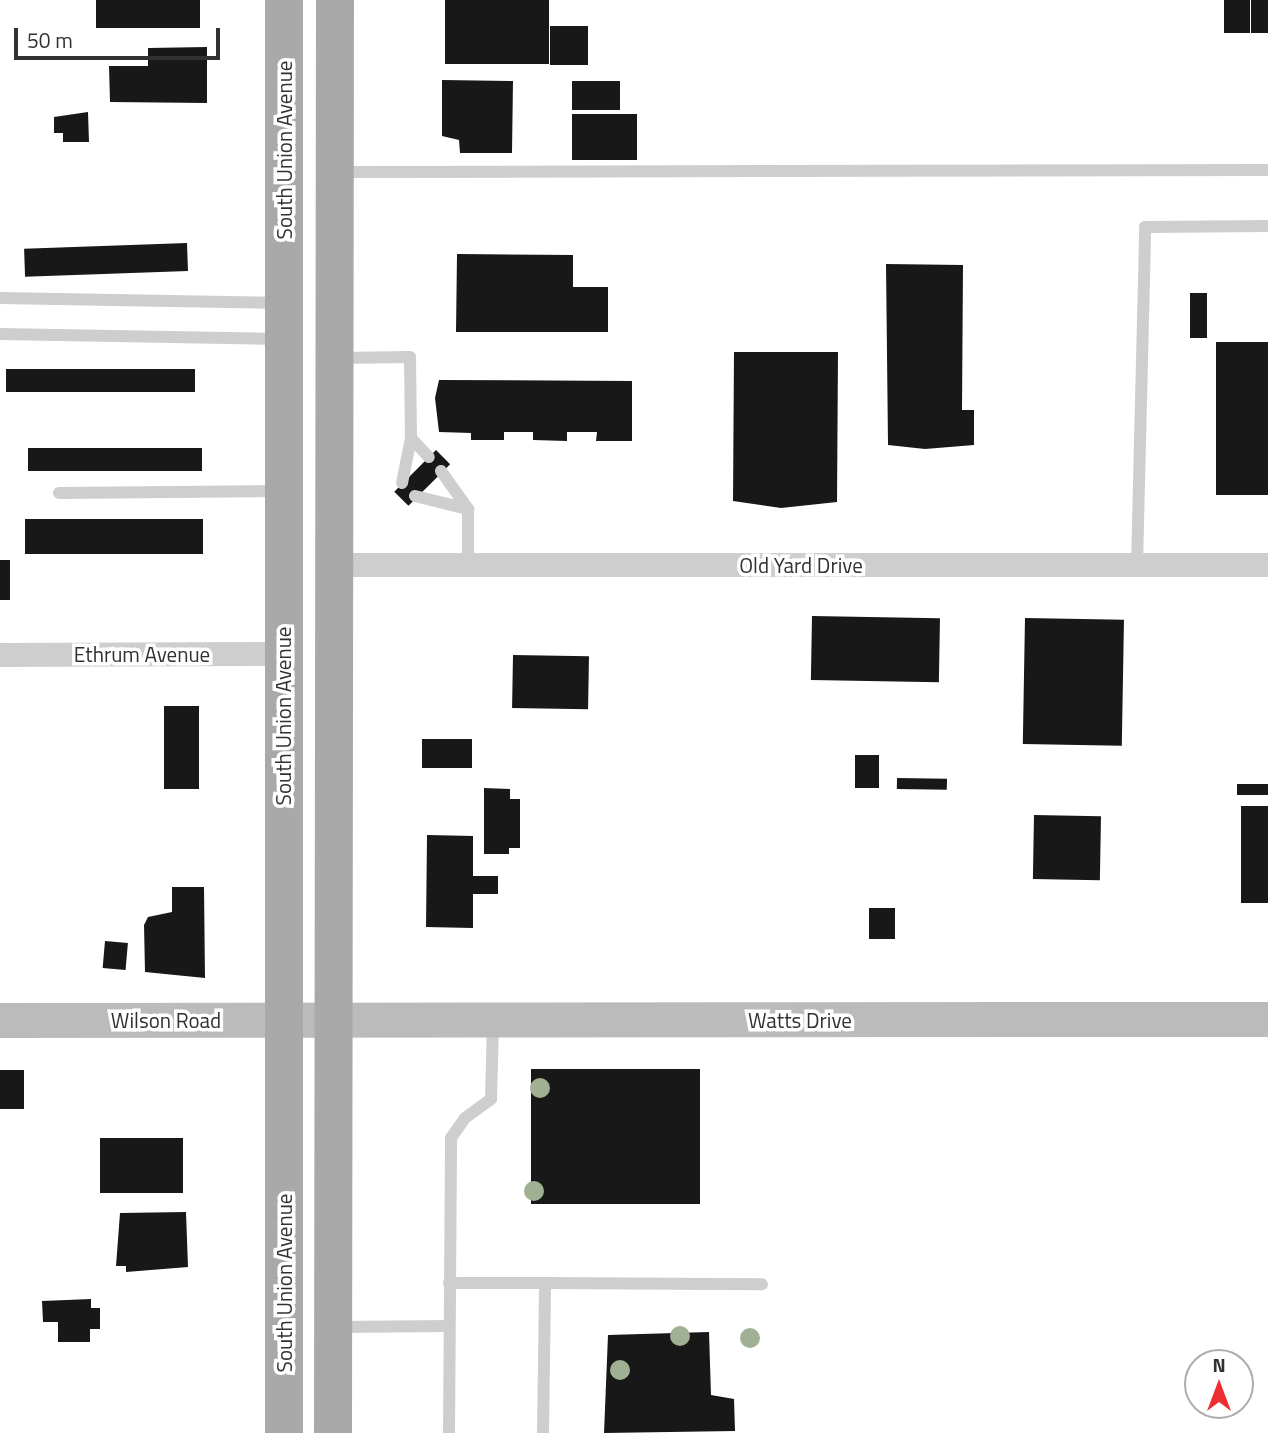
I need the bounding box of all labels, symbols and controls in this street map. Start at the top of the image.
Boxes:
scale bar [18,14,224,58]
text: 50 m [27,24,73,56]
street label: South Union Avenue [271,61,297,239]
street label: Old Yard Drive [739,552,863,578]
street label: South Union Avenue [270,627,296,805]
street label: Ethrum Avenue [74,641,210,667]
street label: Wilson Road [111,1007,221,1033]
street label: Watts Drive [748,1007,852,1033]
street label: South Union Avenue [271,1194,297,1372]
north arrow [1184,1349,1254,1419]
text: N [1212,1350,1226,1379]

